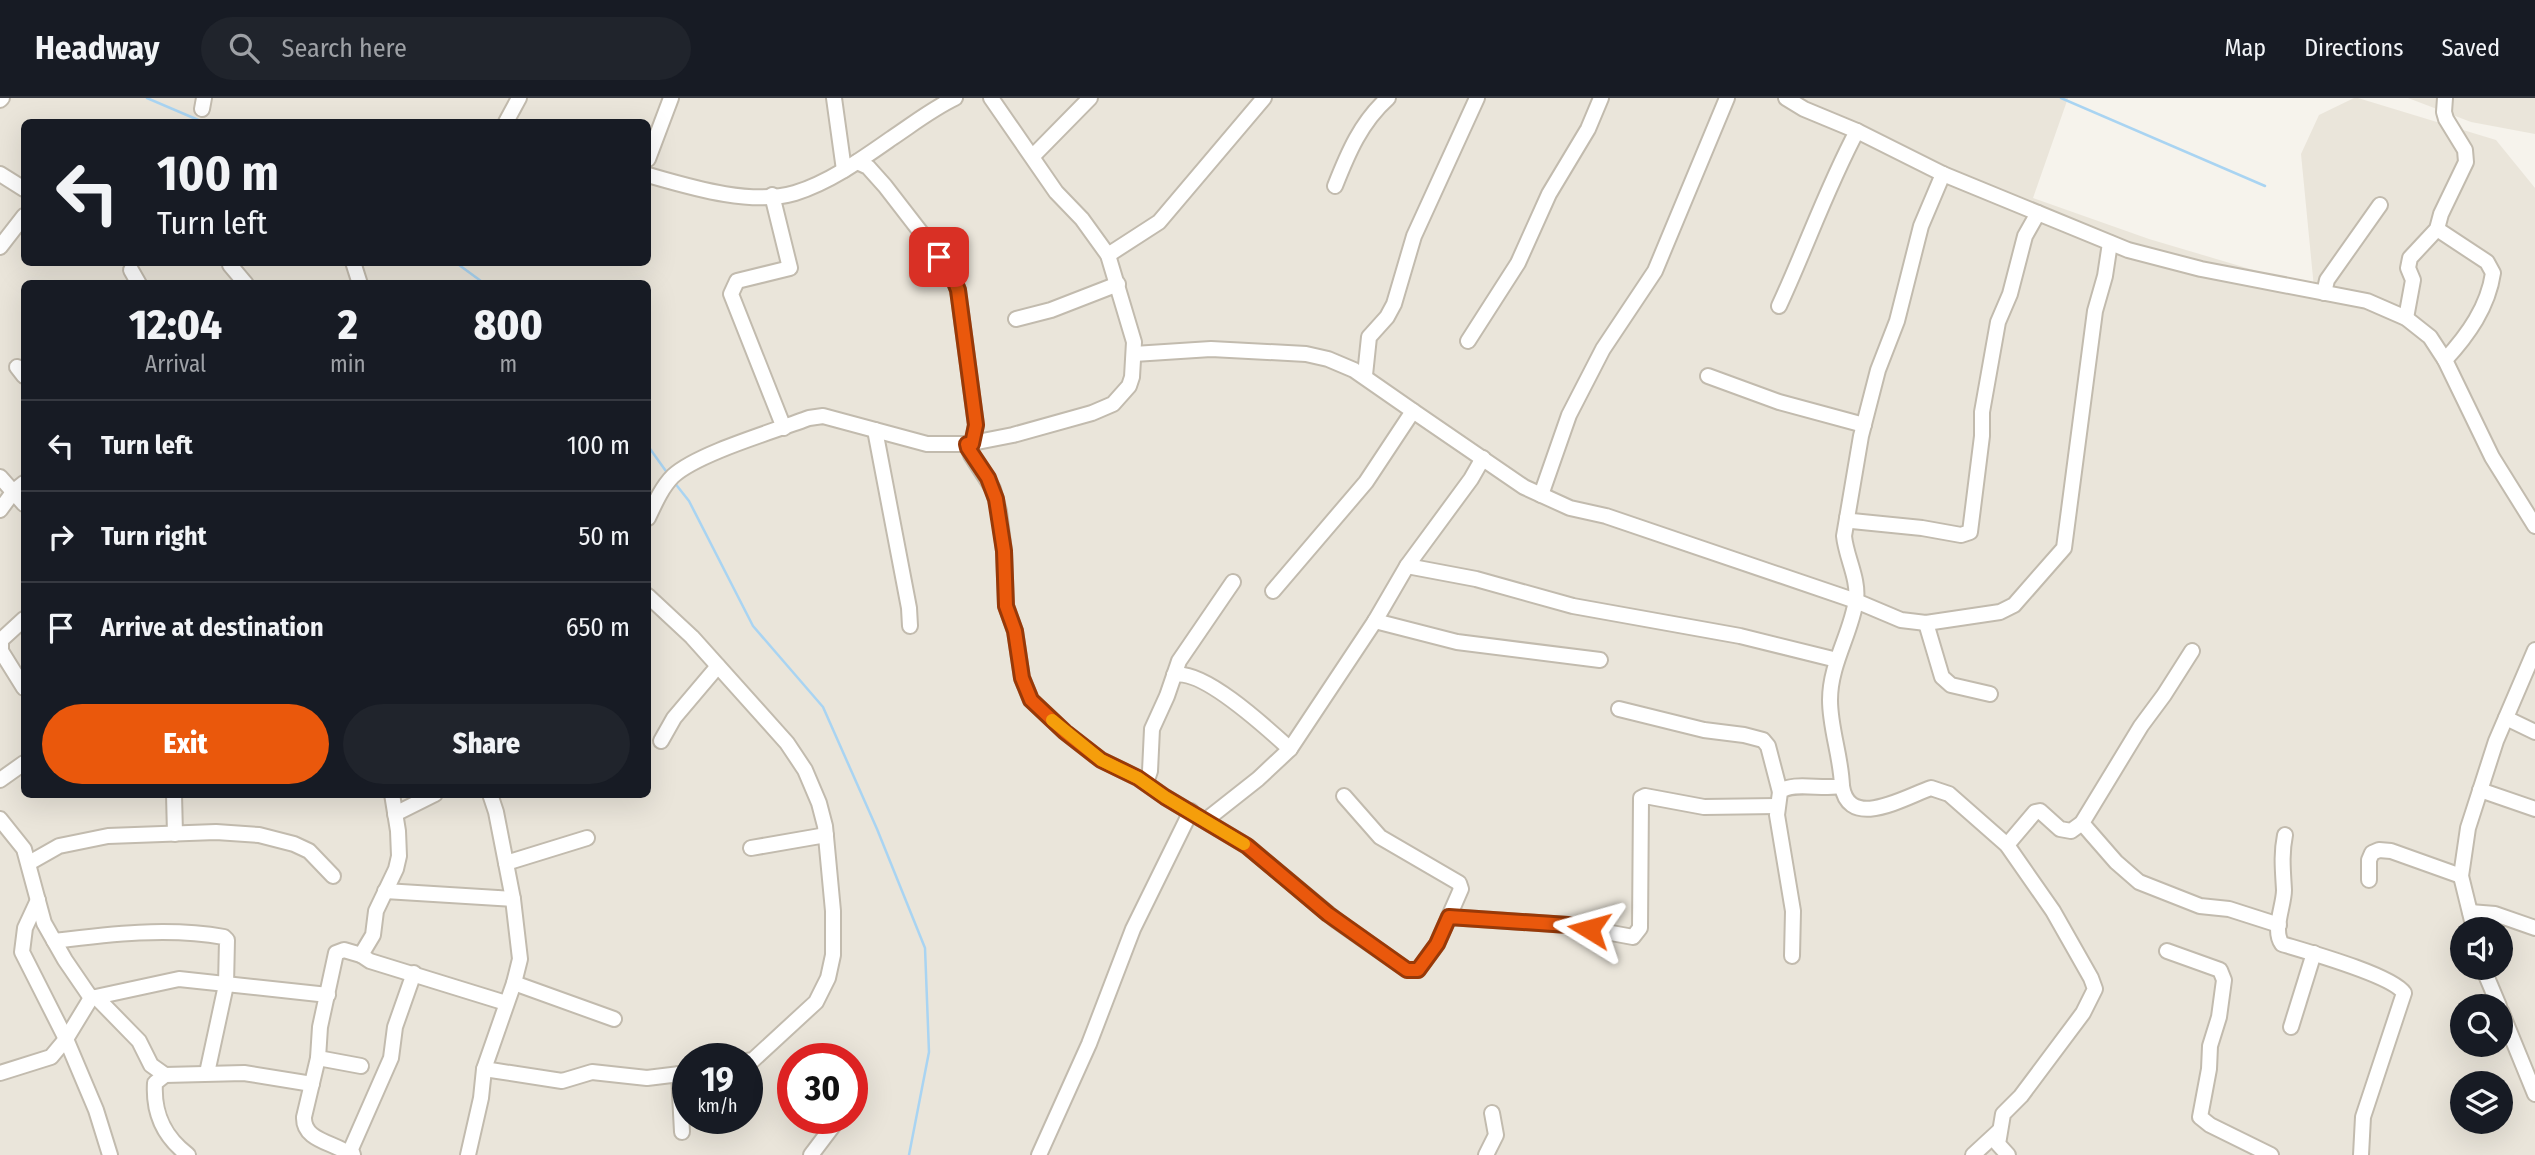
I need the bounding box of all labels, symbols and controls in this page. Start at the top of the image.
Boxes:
search box [201,17,691,80]
text: Headway [35,28,159,68]
icon: search [225,29,263,67]
text: Search here [281,33,407,64]
text: Map [2225,34,2266,62]
text: Directions [2304,34,2403,62]
text: Saved [2441,34,2500,62]
text: 100 m [157,144,279,203]
icon: left [42,147,133,238]
text: Turn left [157,204,267,242]
pin [909,227,969,287]
icon: arrive [920,238,958,276]
text: 12:04 [129,300,222,350]
text: 2 [338,300,358,350]
text: 800 [474,300,543,350]
text: Arrival [145,350,206,378]
text: min [330,350,366,378]
text: m [500,350,517,378]
icon: left [42,427,80,465]
text: Turn left [101,430,193,461]
text: 100 m [567,430,630,461]
icon: right [42,518,80,556]
text: Turn right [101,521,207,552]
text: 50 m [578,521,630,552]
icon: arrive [42,609,80,647]
text: Arrive at destination [101,612,324,643]
text: 650 m [566,612,630,643]
button: Exit [42,704,329,784]
button: Share [343,704,630,784]
position arrow [1552,892,1626,966]
map controls [2450,917,2513,1134]
button: sound [2450,917,2513,980]
button: search [2450,994,2513,1057]
speed limit sign: 30 [777,1043,868,1134]
text: 19 [701,1058,734,1100]
button: layers [2450,1071,2513,1134]
text: km/h [697,1095,738,1117]

